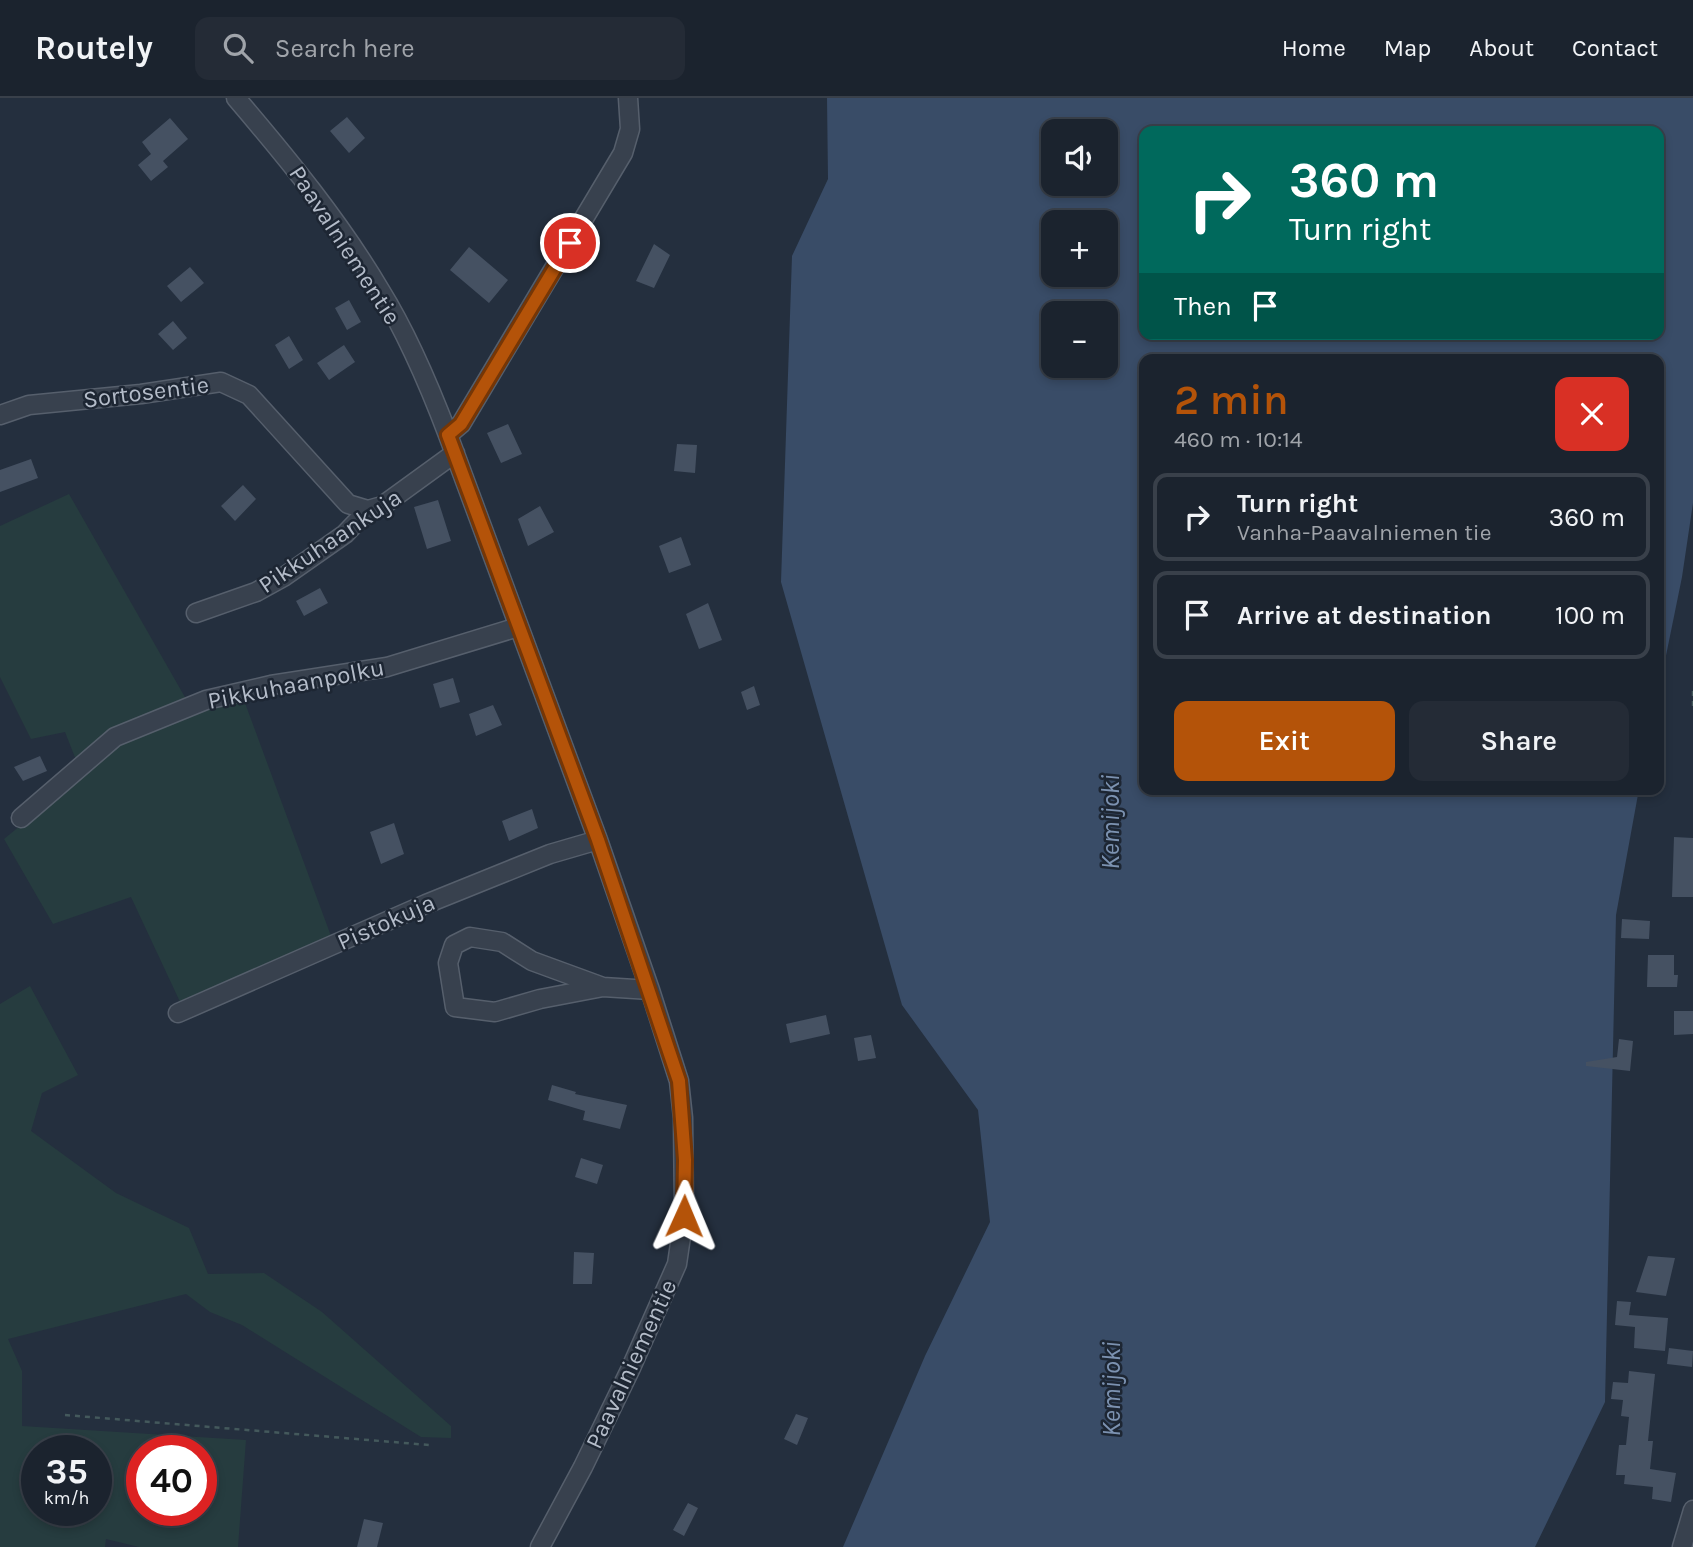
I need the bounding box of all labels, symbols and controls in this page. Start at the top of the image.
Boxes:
search box [195,17,685,80]
text: Routely [35,29,153,67]
icon: search [219,29,257,67]
text: Search here [275,33,415,64]
text: Home [1282,34,1346,62]
text: Map [1384,34,1431,62]
text: About [1469,34,1534,62]
text: Contact [1572,34,1658,62]
map controls [1041,119,1118,378]
button: sound [1041,119,1118,196]
text: 360 m [1289,152,1439,209]
icon: right [1174,154,1265,245]
street label: Paavalniementie [283,160,407,330]
button: + [1041,210,1118,287]
text: Turn right [1289,211,1431,248]
pin [540,213,600,273]
icon: arrive [551,224,589,262]
icon: arrive [1246,287,1284,325]
text: Then [1174,291,1232,322]
button: − [1041,301,1118,378]
street label: Sortosentie [82,370,210,414]
text: 2 min [1174,375,1289,425]
button: close [1555,377,1629,451]
text: 460 m · 10:14 [1174,426,1303,453]
street label: Pikkuhaankuja [253,483,407,599]
text: Turn right [1237,488,1358,519]
icon: right [1178,498,1216,536]
text: 360 m [1549,502,1625,533]
text: Vanha-Paavalniemen tie [1237,519,1492,546]
icon: arrive [1178,596,1216,634]
text: Arrive at destination [1237,600,1491,631]
text: 100 m [1555,600,1625,631]
street label: Pikkuhaanpolku [205,653,387,715]
button: Exit [1174,701,1395,781]
button: Share [1409,701,1629,781]
water label: Kemijoki [1095,774,1126,870]
street label: Pistokuja [333,888,439,956]
position arrow [647,1179,721,1253]
street label: Paavalniementie [580,1275,682,1453]
water label: Kemijoki [1096,1341,1127,1437]
speed limit sign: 40 [126,1435,217,1526]
text: 35 [45,1451,88,1492]
text: km/h [44,1487,89,1509]

